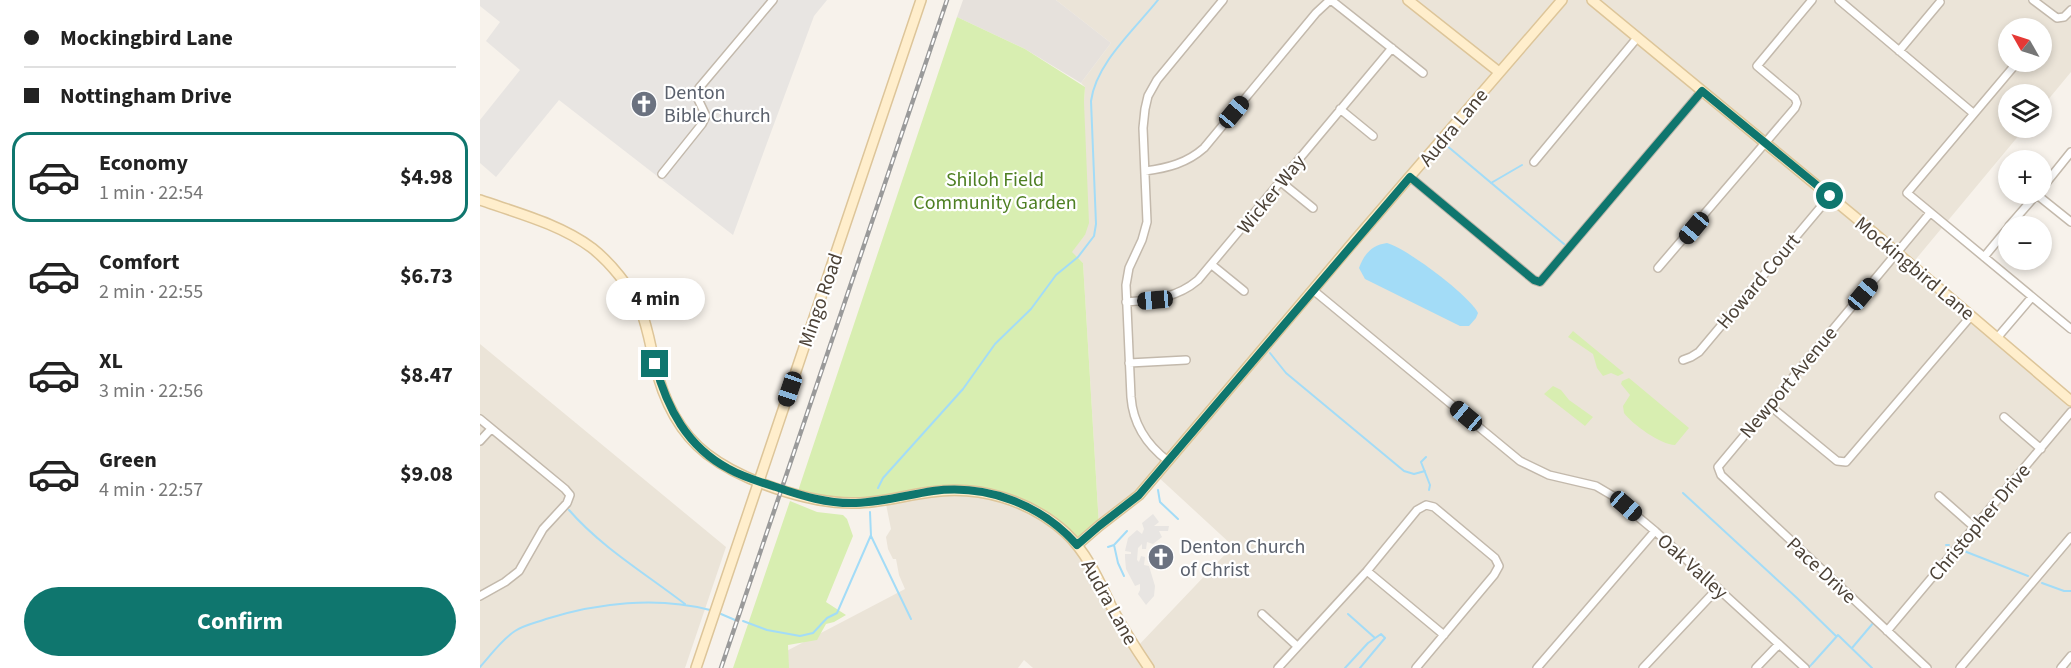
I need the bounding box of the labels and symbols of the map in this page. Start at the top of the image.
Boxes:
north arrow [1998,18,2052,72]
place label: Denton Bible Church [664,79,771,130]
street label: Audra Lane [1413,83,1495,173]
church icon: Denton Bible Church [629,89,659,119]
car [1216,92,1252,132]
street label: Wicker Way [1231,148,1313,240]
park label: Shiloh Field Community Garden [913,166,1077,217]
route start [1816,182,1843,209]
car [1676,208,1712,248]
street label: Mockingbird Lane [1848,210,1980,327]
street label: Howard Court [1711,228,1807,335]
street label: Mingo Road [792,249,850,351]
car [1845,274,1881,314]
callout: 4 min [606,277,705,319]
car [1136,289,1174,311]
street label: Newport Avenue [1733,320,1844,445]
route end [641,350,668,377]
car [776,369,804,409]
car [1446,398,1486,434]
street label: Christopher Drive [1922,458,2037,587]
car [1607,487,1645,525]
street label: Oak Valley [1651,527,1734,607]
street label: Pace Drive [1780,531,1863,611]
place label: Denton Church of Christ [1180,533,1305,584]
church icon: Denton Church of Christ [1146,542,1176,572]
street label: Audra Lane [1074,555,1144,650]

